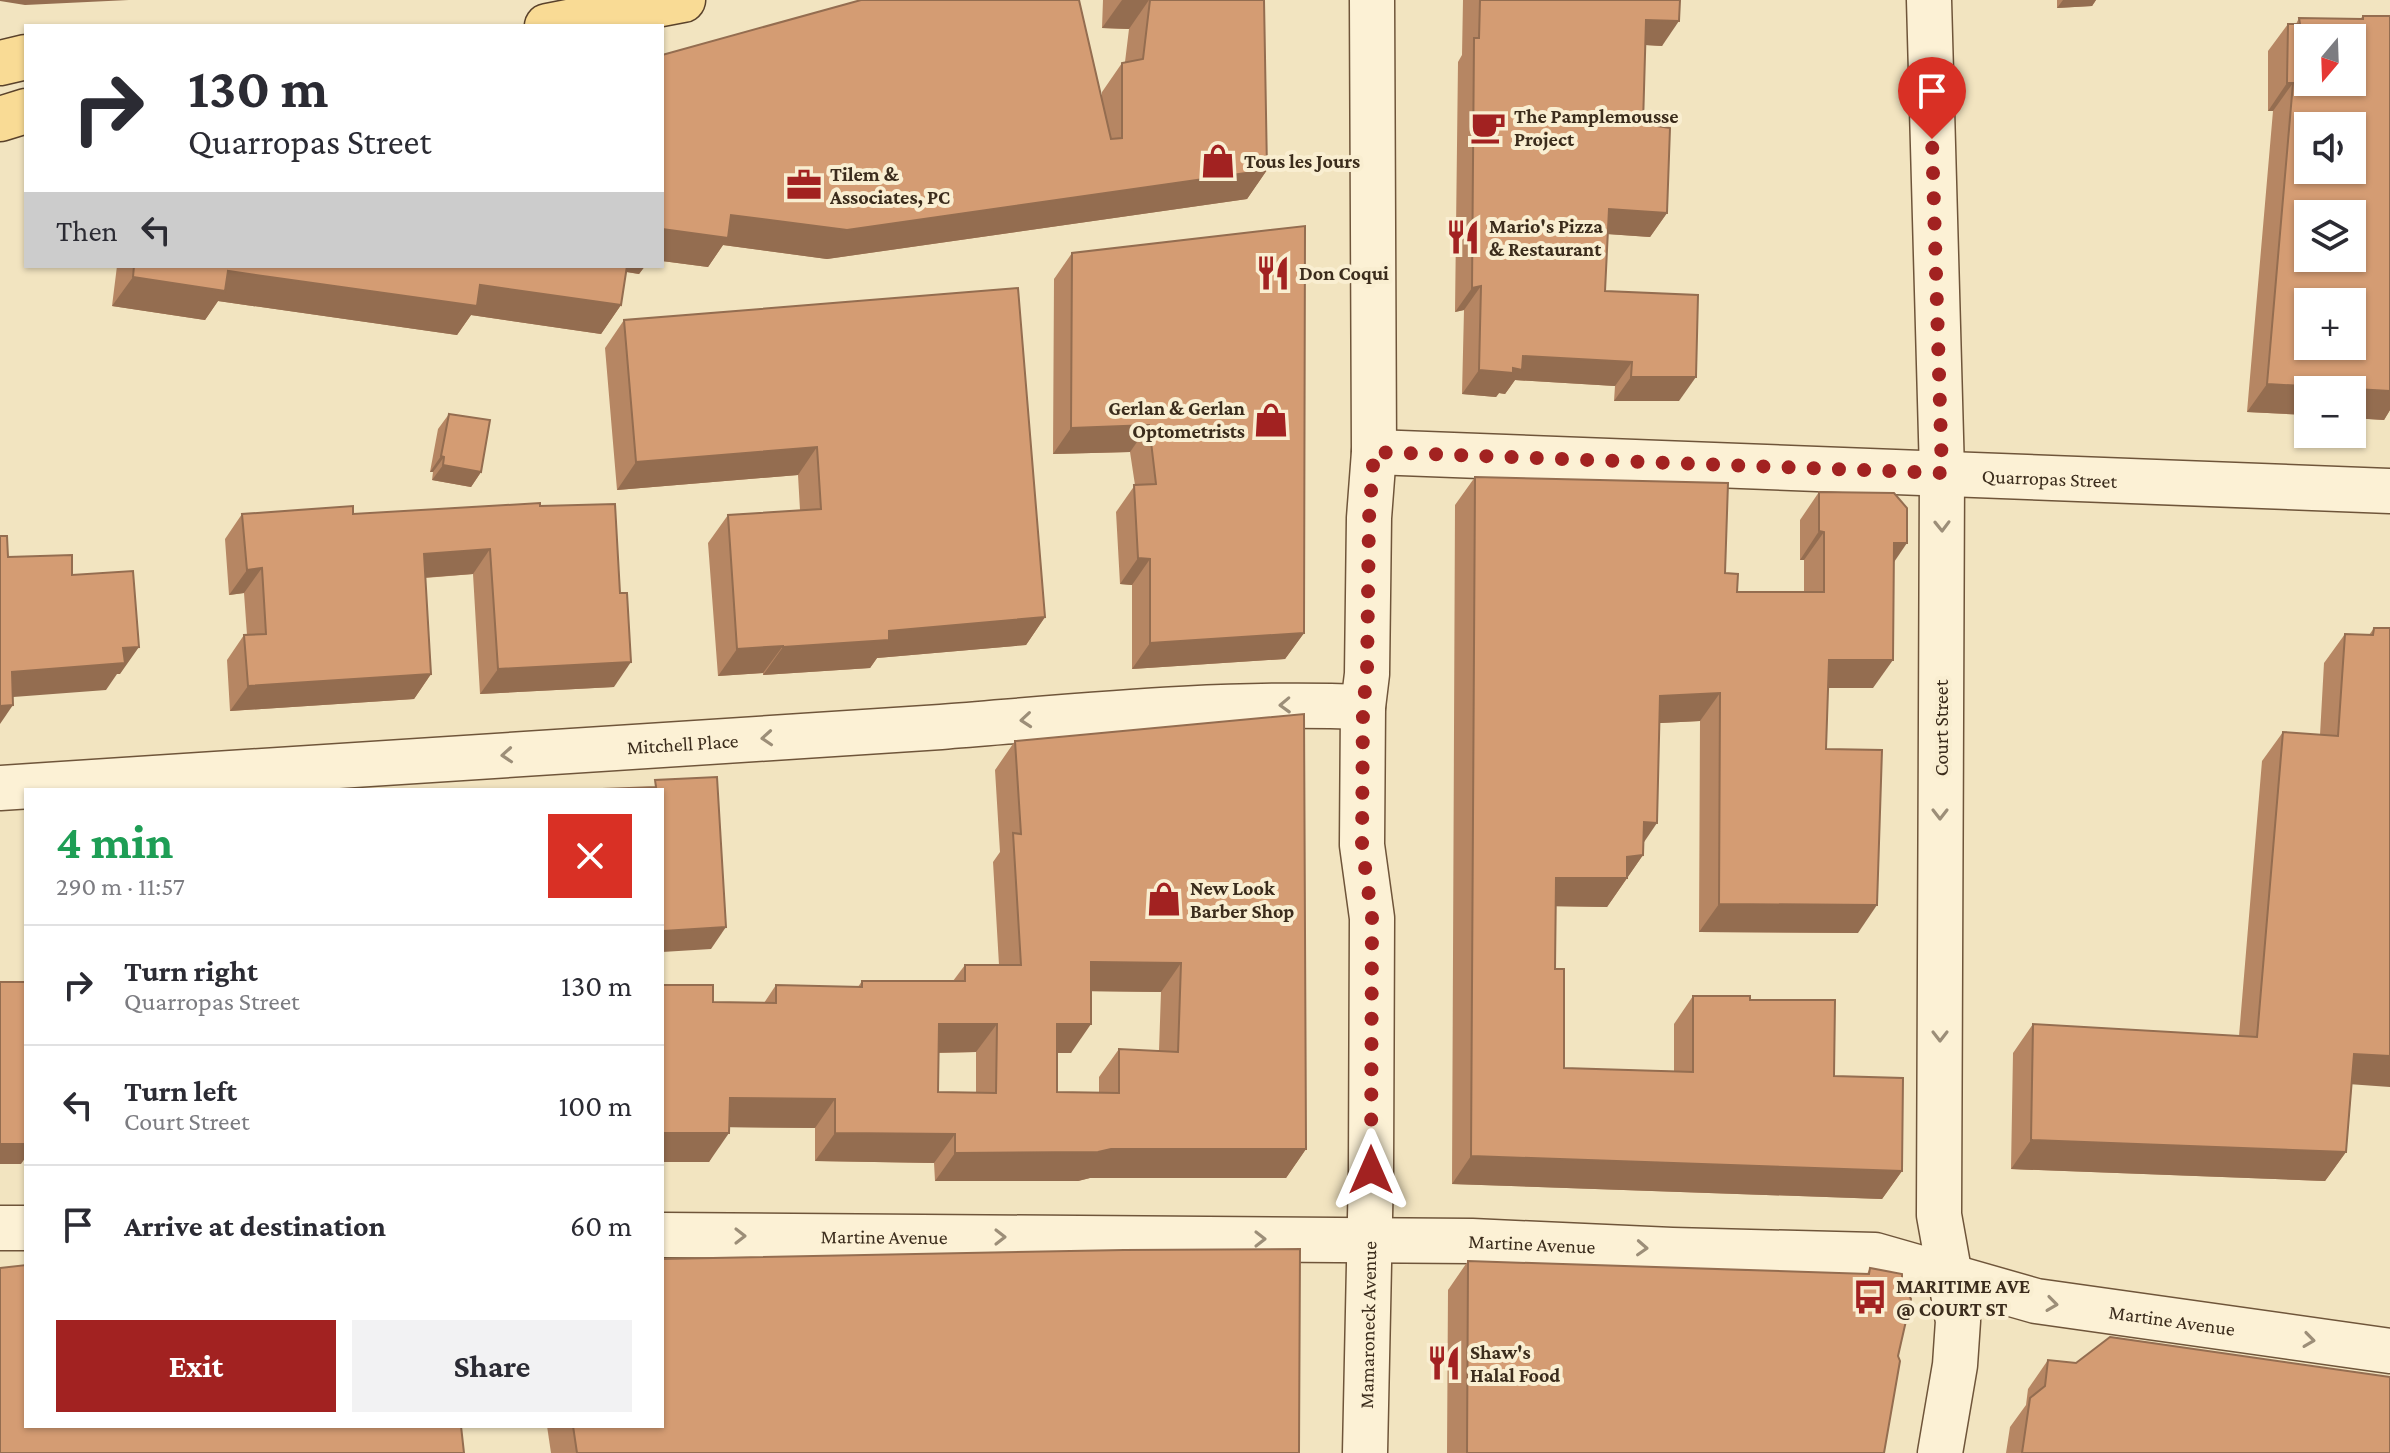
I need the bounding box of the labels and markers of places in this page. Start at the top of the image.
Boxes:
pin [1898,57,1966,139]
place label: The Pamplemousse Project [1514,105,1678,151]
cafe icon: The Pamplemousse Project [1469,108,1507,146]
shop icon: Tous les Jours [1199,142,1237,180]
place label: Tous les Jours [1244,150,1360,172]
place label: Tilem & Associates, PC [829,163,950,208]
office icon: Tilem & Associates, PC [785,166,823,204]
place label: Mario's Pizza & Restaurant [1489,215,1603,260]
restaurant icon: Mario's Pizza & Restaurant [1444,218,1482,256]
restaurant icon: Don Coqui [1254,254,1292,292]
place label: Don Coqui [1299,262,1389,284]
place label: Gerlan & Gerlan Optometrists [1108,397,1246,442]
shop icon: Gerlan & Gerlan Optometrists [1252,401,1290,439]
place label: New Look Barber Shop [1190,877,1294,922]
shop icon: New Look Barber Shop [1145,880,1183,918]
place label: MARITIME AVE @ COURT ST [1896,1275,2031,1320]
bus stop icon: MARITIME AVE @ COURT ST [1851,1278,1889,1316]
place label: Shaw's Halal Food [1470,1341,1560,1386]
restaurant icon: Shaw's Halal Food [1425,1344,1463,1382]

